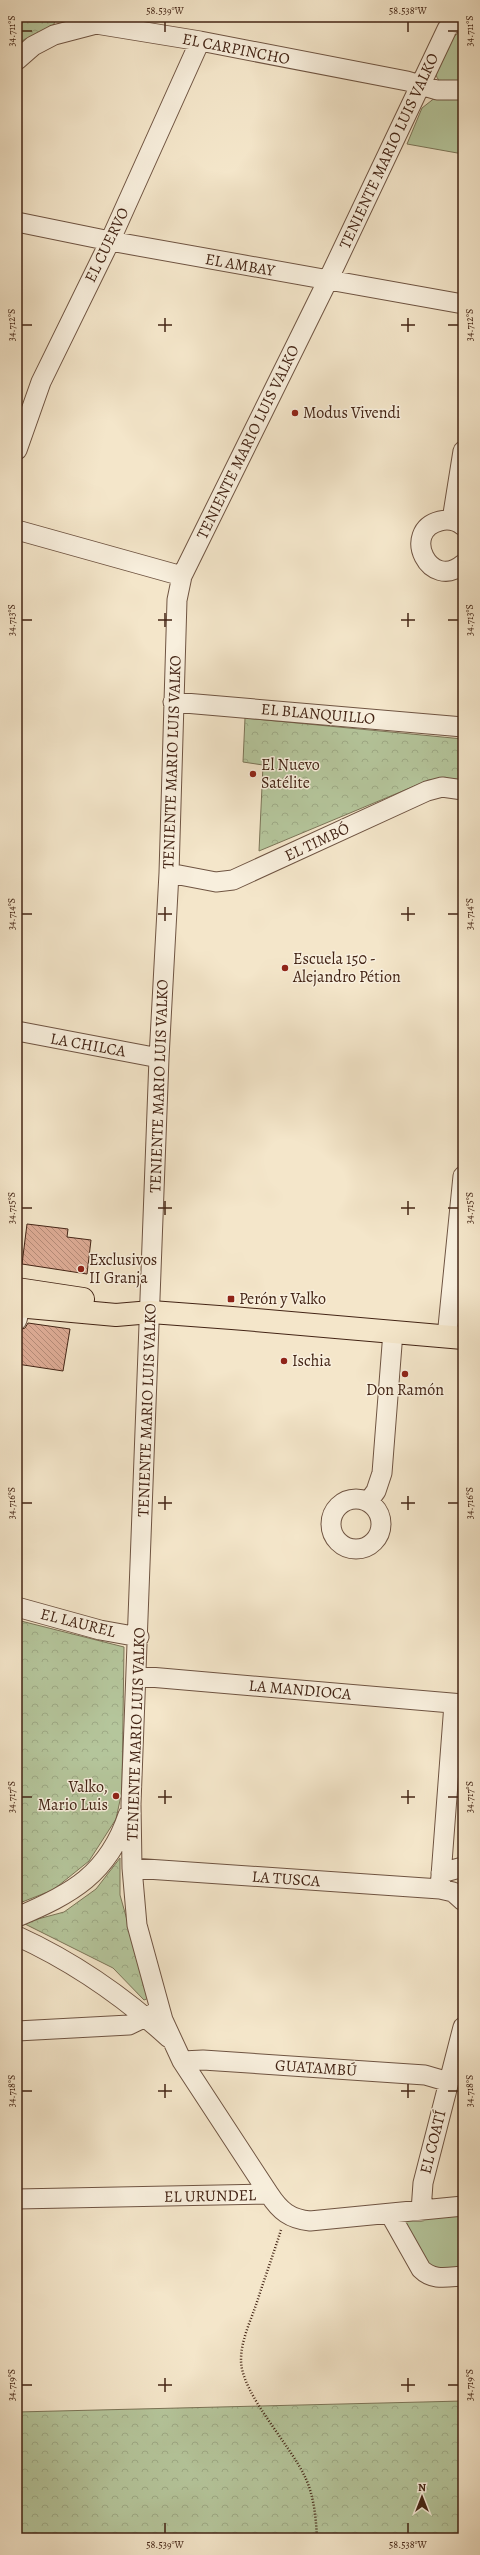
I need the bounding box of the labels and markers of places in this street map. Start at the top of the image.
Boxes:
place label: Modus Vivendi [303,402,401,424]
marker: Modus Vivendi [290,408,300,418]
place label: El Nuevo Satélite [261,754,320,794]
marker: El Nuevo Satélite [248,769,258,779]
place label: Escuela 150 - Alejandro Pétion [292,948,401,988]
marker: Escuela 150 - Alejandro Pétion [280,963,290,973]
place label: Exclusivos II Granja [89,1249,157,1289]
marker: Exclusivos II Granja [76,1264,86,1274]
place label: Perón y Valko [239,1288,326,1310]
marker: Perón y Valko [226,1294,236,1304]
place label: Ischia [292,1350,332,1372]
marker: Ischia [279,1356,289,1366]
marker: Don Ramón [400,1369,410,1379]
place label: Don Ramón [366,1379,444,1401]
place label: Valko, Mario Luis [38,1776,108,1816]
marker: Valko, Mario Luis [111,1791,121,1801]

